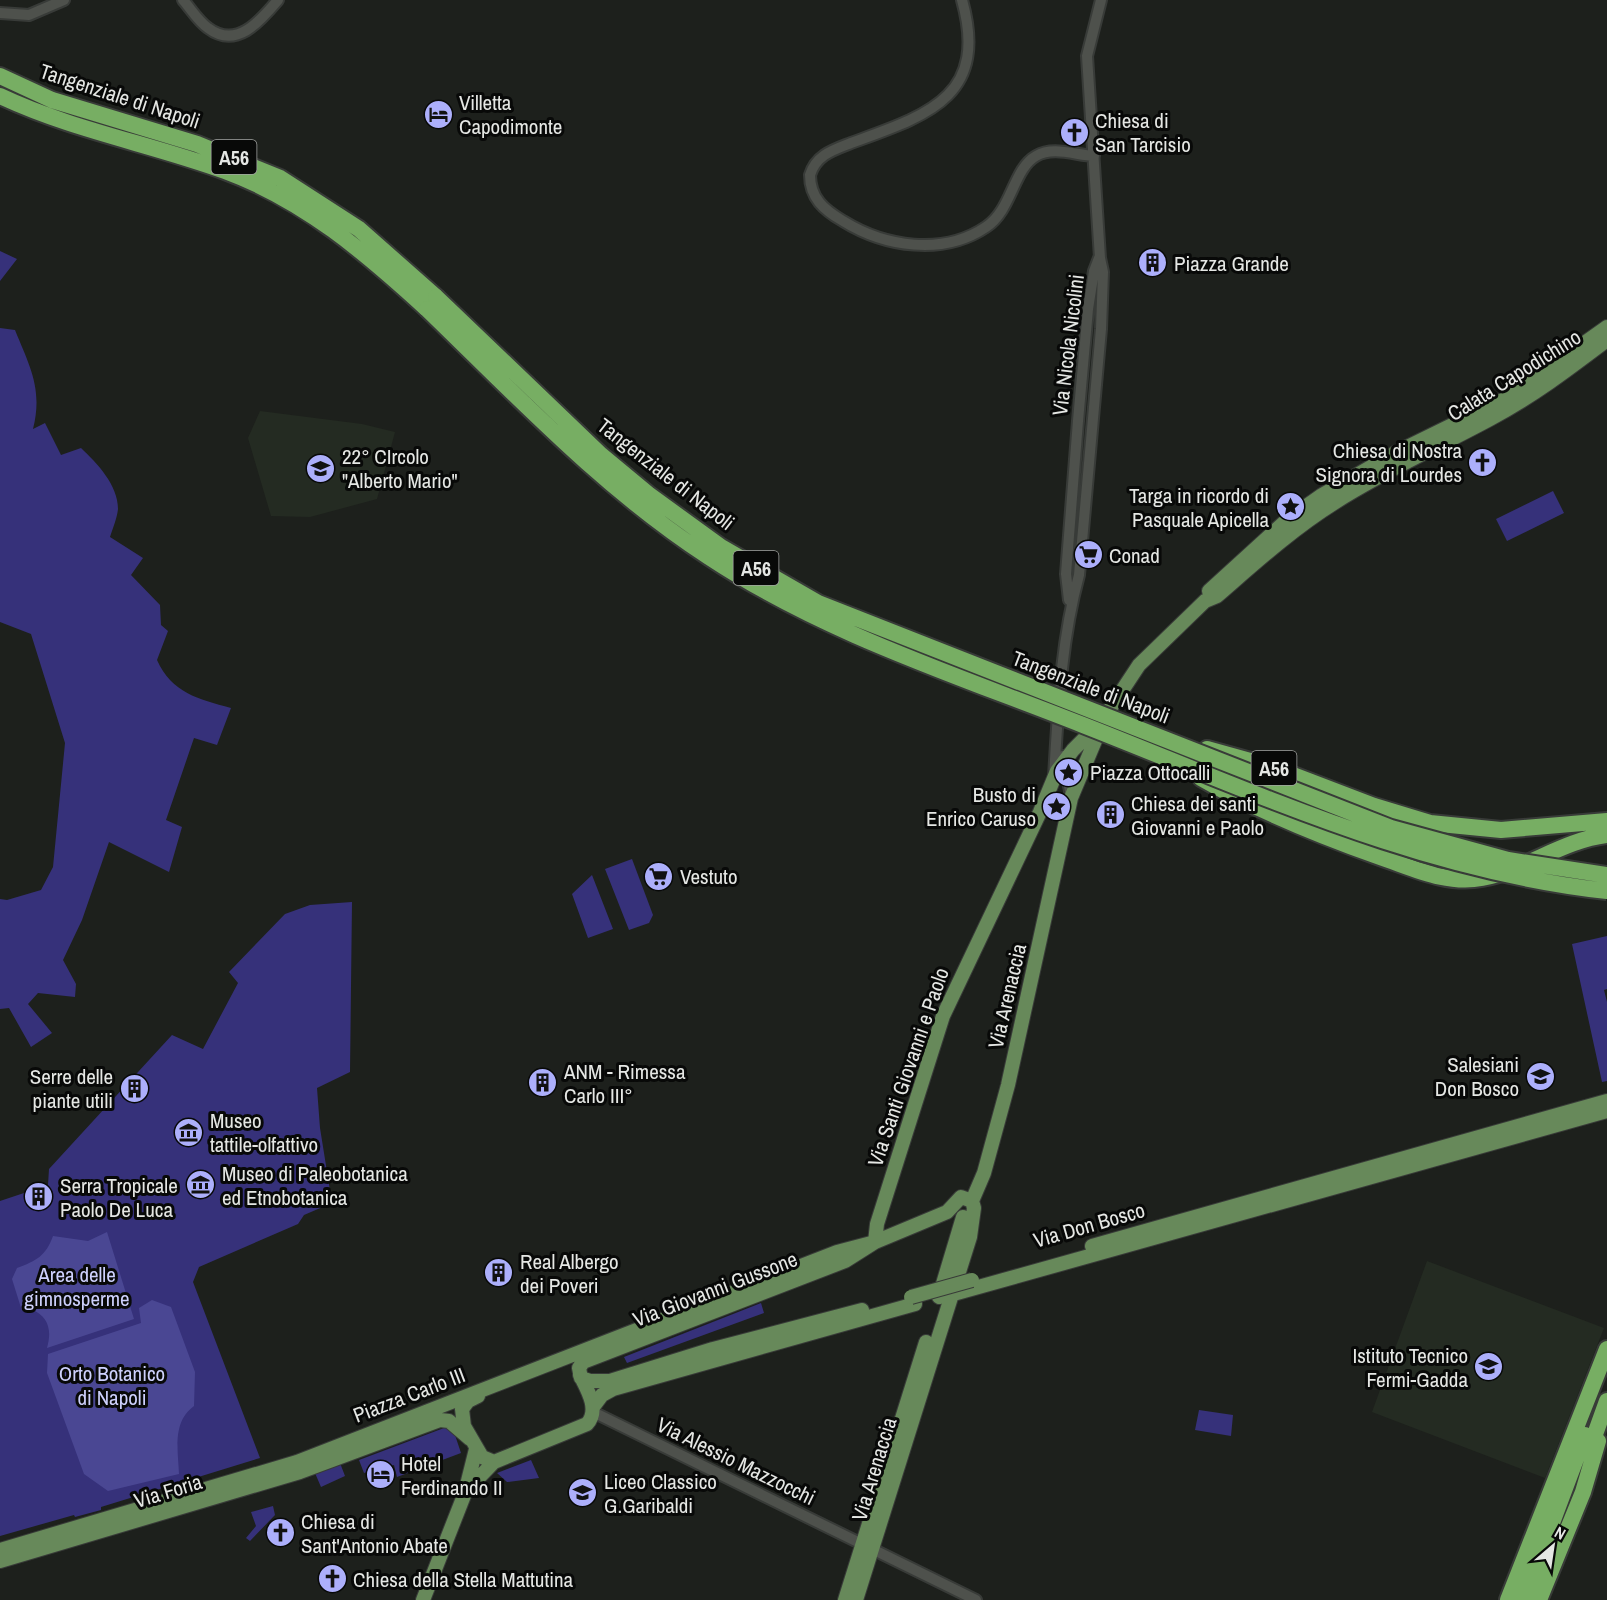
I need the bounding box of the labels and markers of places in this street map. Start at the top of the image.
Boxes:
place label: Villetta Capodimonte [459,88,562,141]
hotel icon: Villetta Capodimonte [422,98,454,130]
place label: Chiesa di San Tarcisio [1095,106,1191,159]
church icon: Chiesa di San Tarcisio [1058,116,1090,148]
building icon: Piazza Grande [1137,247,1169,279]
place label: Piazza Grande [1174,249,1289,278]
place label: Chiesa di Nostra Signora di Lourdes [1316,436,1462,489]
place label: 22° CIrcolo "Alberto Mario" [342,442,458,495]
church icon: Chiesa di Nostra Signora di Lourdes [1467,446,1499,478]
school or university icon: 22° CIrcolo "Alberto Mario" [305,452,337,484]
place label: Targa in ricordo di Pasquale Apicella [1129,481,1269,534]
place icon: Targa in ricordo di Pasquale Apicella [1274,491,1306,523]
supermarket icon: Conad [1072,539,1104,571]
place label: Conad [1109,541,1160,570]
place icon: Piazza Ottocalli [1053,756,1085,788]
place label: Piazza Ottocalli [1090,758,1211,787]
place label: Busto di Enrico Caruso [926,780,1036,833]
place label: Chiesa dei santi Giovanni e Paolo [1131,789,1264,842]
place icon: Busto di Enrico Caruso [1041,790,1073,822]
building icon: Chiesa dei santi Giovanni e Paolo [1094,799,1126,831]
supermarket icon: Vestuto [643,860,675,892]
place label: Vestuto [680,862,737,891]
place label: Salesiani Don Bosco [1435,1050,1519,1103]
place label: ANM - Rimessa Carlo III° [563,1057,686,1110]
school or university icon: Salesiani Don Bosco [1524,1060,1556,1092]
place label: Serre delle piante utili [30,1062,113,1115]
building icon: ANM - Rimessa Carlo III° [527,1067,559,1099]
building icon: Serre delle piante utili [118,1072,150,1104]
place label: Museo tattile-olfattivo [210,1106,318,1159]
museum icon: Museo tattile-olfattivo [173,1116,205,1148]
place label: Museo di Paleobotanica ed Etnobotanica [222,1159,408,1212]
museum icon: Museo di Paleobotanica ed Etnobotanica [185,1169,217,1201]
place label: Serra Tropicale Paolo De Luca [60,1171,178,1224]
building icon: Serra Tropicale Paolo De Luca [23,1181,55,1213]
place label: Real Albergo dei Poveri [520,1247,619,1300]
building icon: Real Albergo dei Poveri [483,1257,515,1289]
place label: Istituto Tecnico Fermi-Gadda [1352,1341,1468,1394]
school or university icon: Istituto Tecnico Fermi-Gadda [1473,1351,1505,1383]
place label: Hotel Ferdinando II [401,1449,503,1502]
hotel icon: Hotel Ferdinando II [364,1459,396,1491]
place label: Liceo Classico G.Garibaldi [604,1467,717,1520]
school or university icon: Liceo Classico G.Garibaldi [567,1477,599,1509]
place label: Chiesa di Sant'Antonio Abate [301,1507,448,1560]
church icon: Chiesa di Sant'Antonio Abate [264,1517,296,1549]
church icon: Chiesa della Stella Mattutina [316,1563,348,1595]
place label: Chiesa della Stella Mattutina [353,1565,574,1594]

